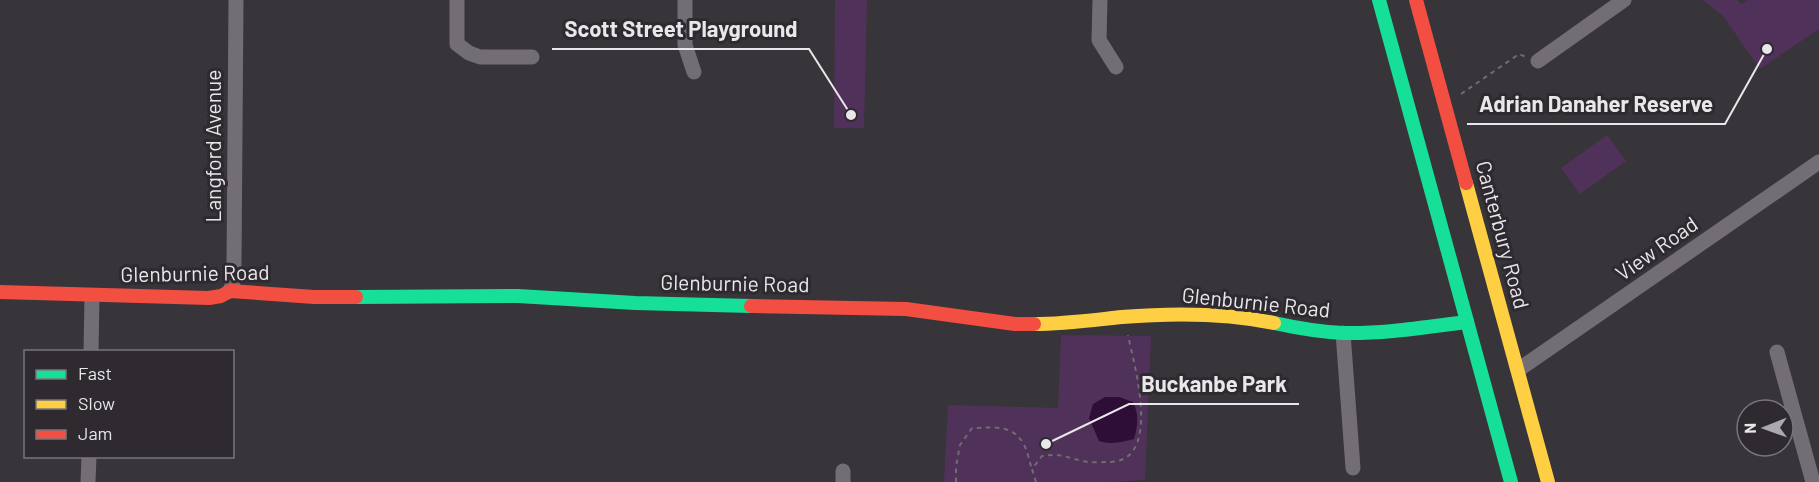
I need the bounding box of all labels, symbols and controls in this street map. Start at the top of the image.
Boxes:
callout: Scott Street Playground [552,9,809,49]
text: Scott Street Playground [564,15,798,41]
street label: Langford Avenue [200,69,225,223]
callout: Adrian Danaher Reserve [1467,84,1725,124]
text: Adrian Danaher Reserve [1479,90,1713,116]
street label: Canterbury Road [1472,158,1535,311]
street label: View Road [1610,210,1702,285]
street label: Glenburnie Road [120,259,270,286]
street label: Glenburnie Road [660,269,810,296]
street label: Glenburnie Road [1181,281,1332,322]
legend [24,350,234,458]
text: Fast [78,362,112,384]
callout: Buckanbe Park [1129,364,1299,404]
text: Buckanbe Park [1141,370,1287,396]
text: Slow [78,392,115,414]
north arrow [1735,398,1795,458]
text: Jam [78,422,112,444]
text: N [1740,423,1759,434]

